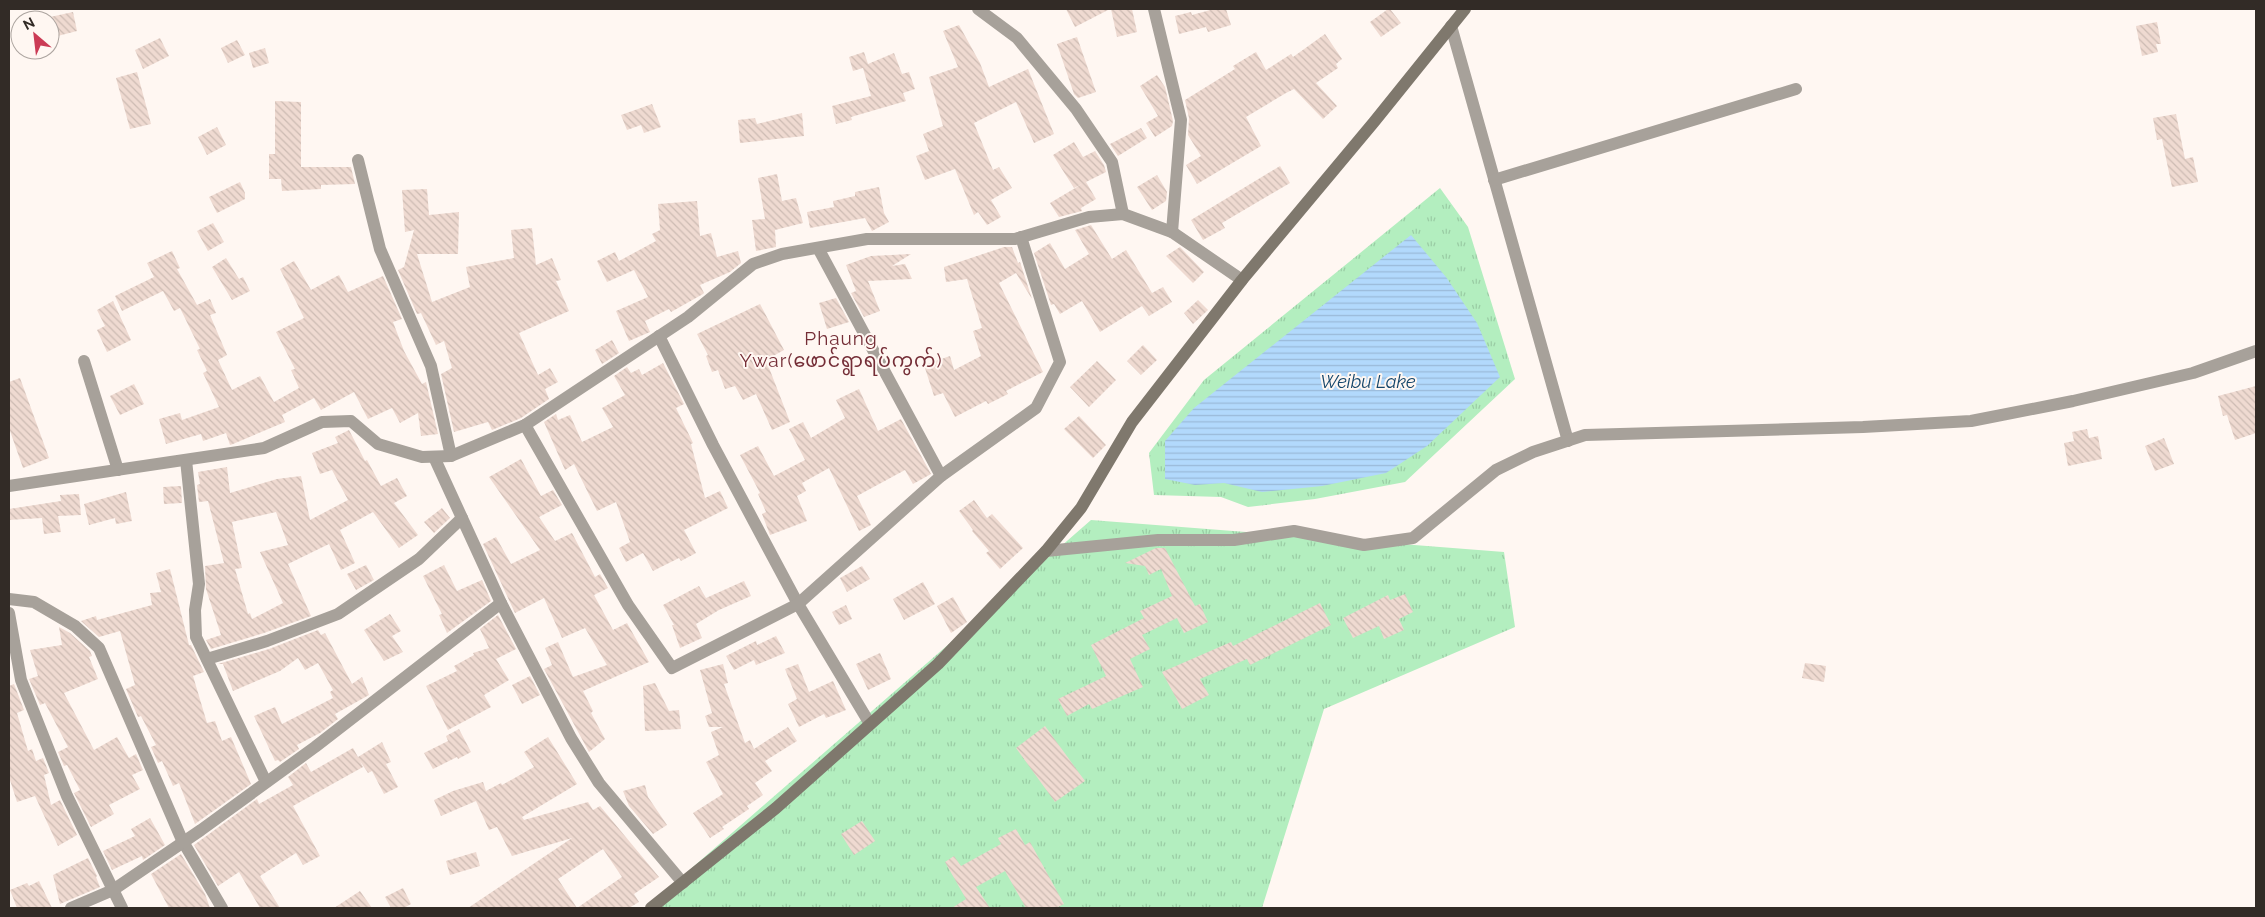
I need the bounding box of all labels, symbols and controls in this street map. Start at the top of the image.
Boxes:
north arrow [10,10,60,60]
text: N [20,14,37,33]
district label: Phaung Ywar(ဖောင်ရွာရပ်ကွက်) [739,327,943,376]
water label: Weibu Lake [1320,371,1416,392]

